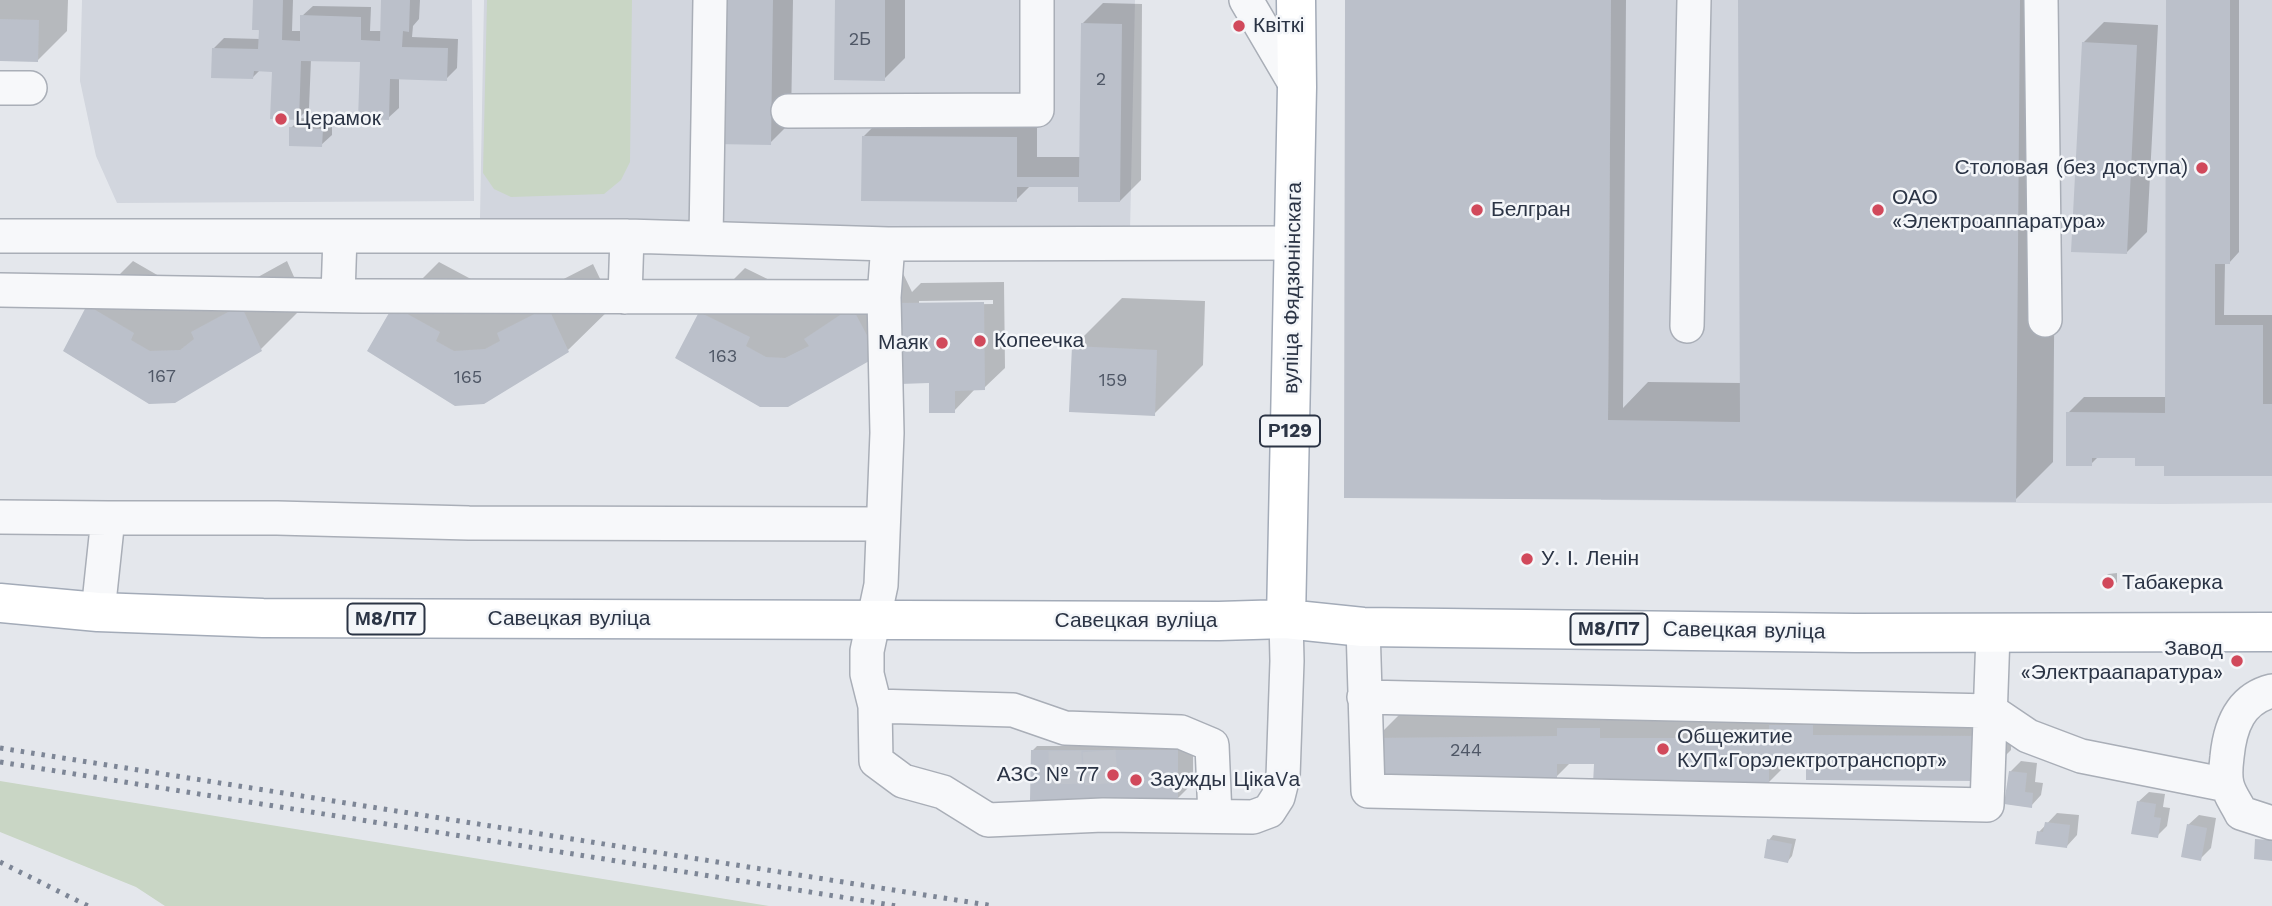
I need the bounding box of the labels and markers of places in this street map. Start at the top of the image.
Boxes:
place label: Квіткі [1253,13,1305,39]
marker: Квіткі [1231,18,1247,34]
place label: Церамок [295,106,381,132]
marker: Церамок [273,111,289,127]
place label: Столовая (без доступа) [1955,155,2188,181]
marker: Столовая (без доступа) [2194,160,2210,176]
place label: ОАО «Электроаппаратура» [1892,185,2106,235]
place label: Белгран [1491,197,1571,223]
marker: Белгран [1469,202,1485,218]
marker: ОАО «Электроаппаратура» [1870,202,1886,218]
place label: Копеечка [994,328,1084,354]
place label: Маяк [878,330,928,356]
marker: Копеечка [972,333,988,349]
marker: Маяк [934,335,950,351]
place label: У. І. Ленін [1541,546,1639,572]
marker: У. І. Ленін [1519,551,1535,567]
place label: Табакерка [2122,570,2223,596]
marker: Табакерка [2100,575,2116,591]
place label: Завод «Электраапаратура» [2020,636,2223,686]
marker: Завод «Электраапаратура» [2229,653,2245,669]
place label: Общежитие КУП«Горэлектротранспорт» [1677,724,1947,774]
marker: Общежитие КУП«Горэлектротранспорт» [1655,741,1671,757]
place label: АЗС № 77 [997,762,1099,788]
marker: АЗС № 77 [1105,767,1121,783]
place label: Заужды ЦікаVа [1150,767,1300,793]
marker: Заужды ЦікаVа [1128,772,1144,788]

